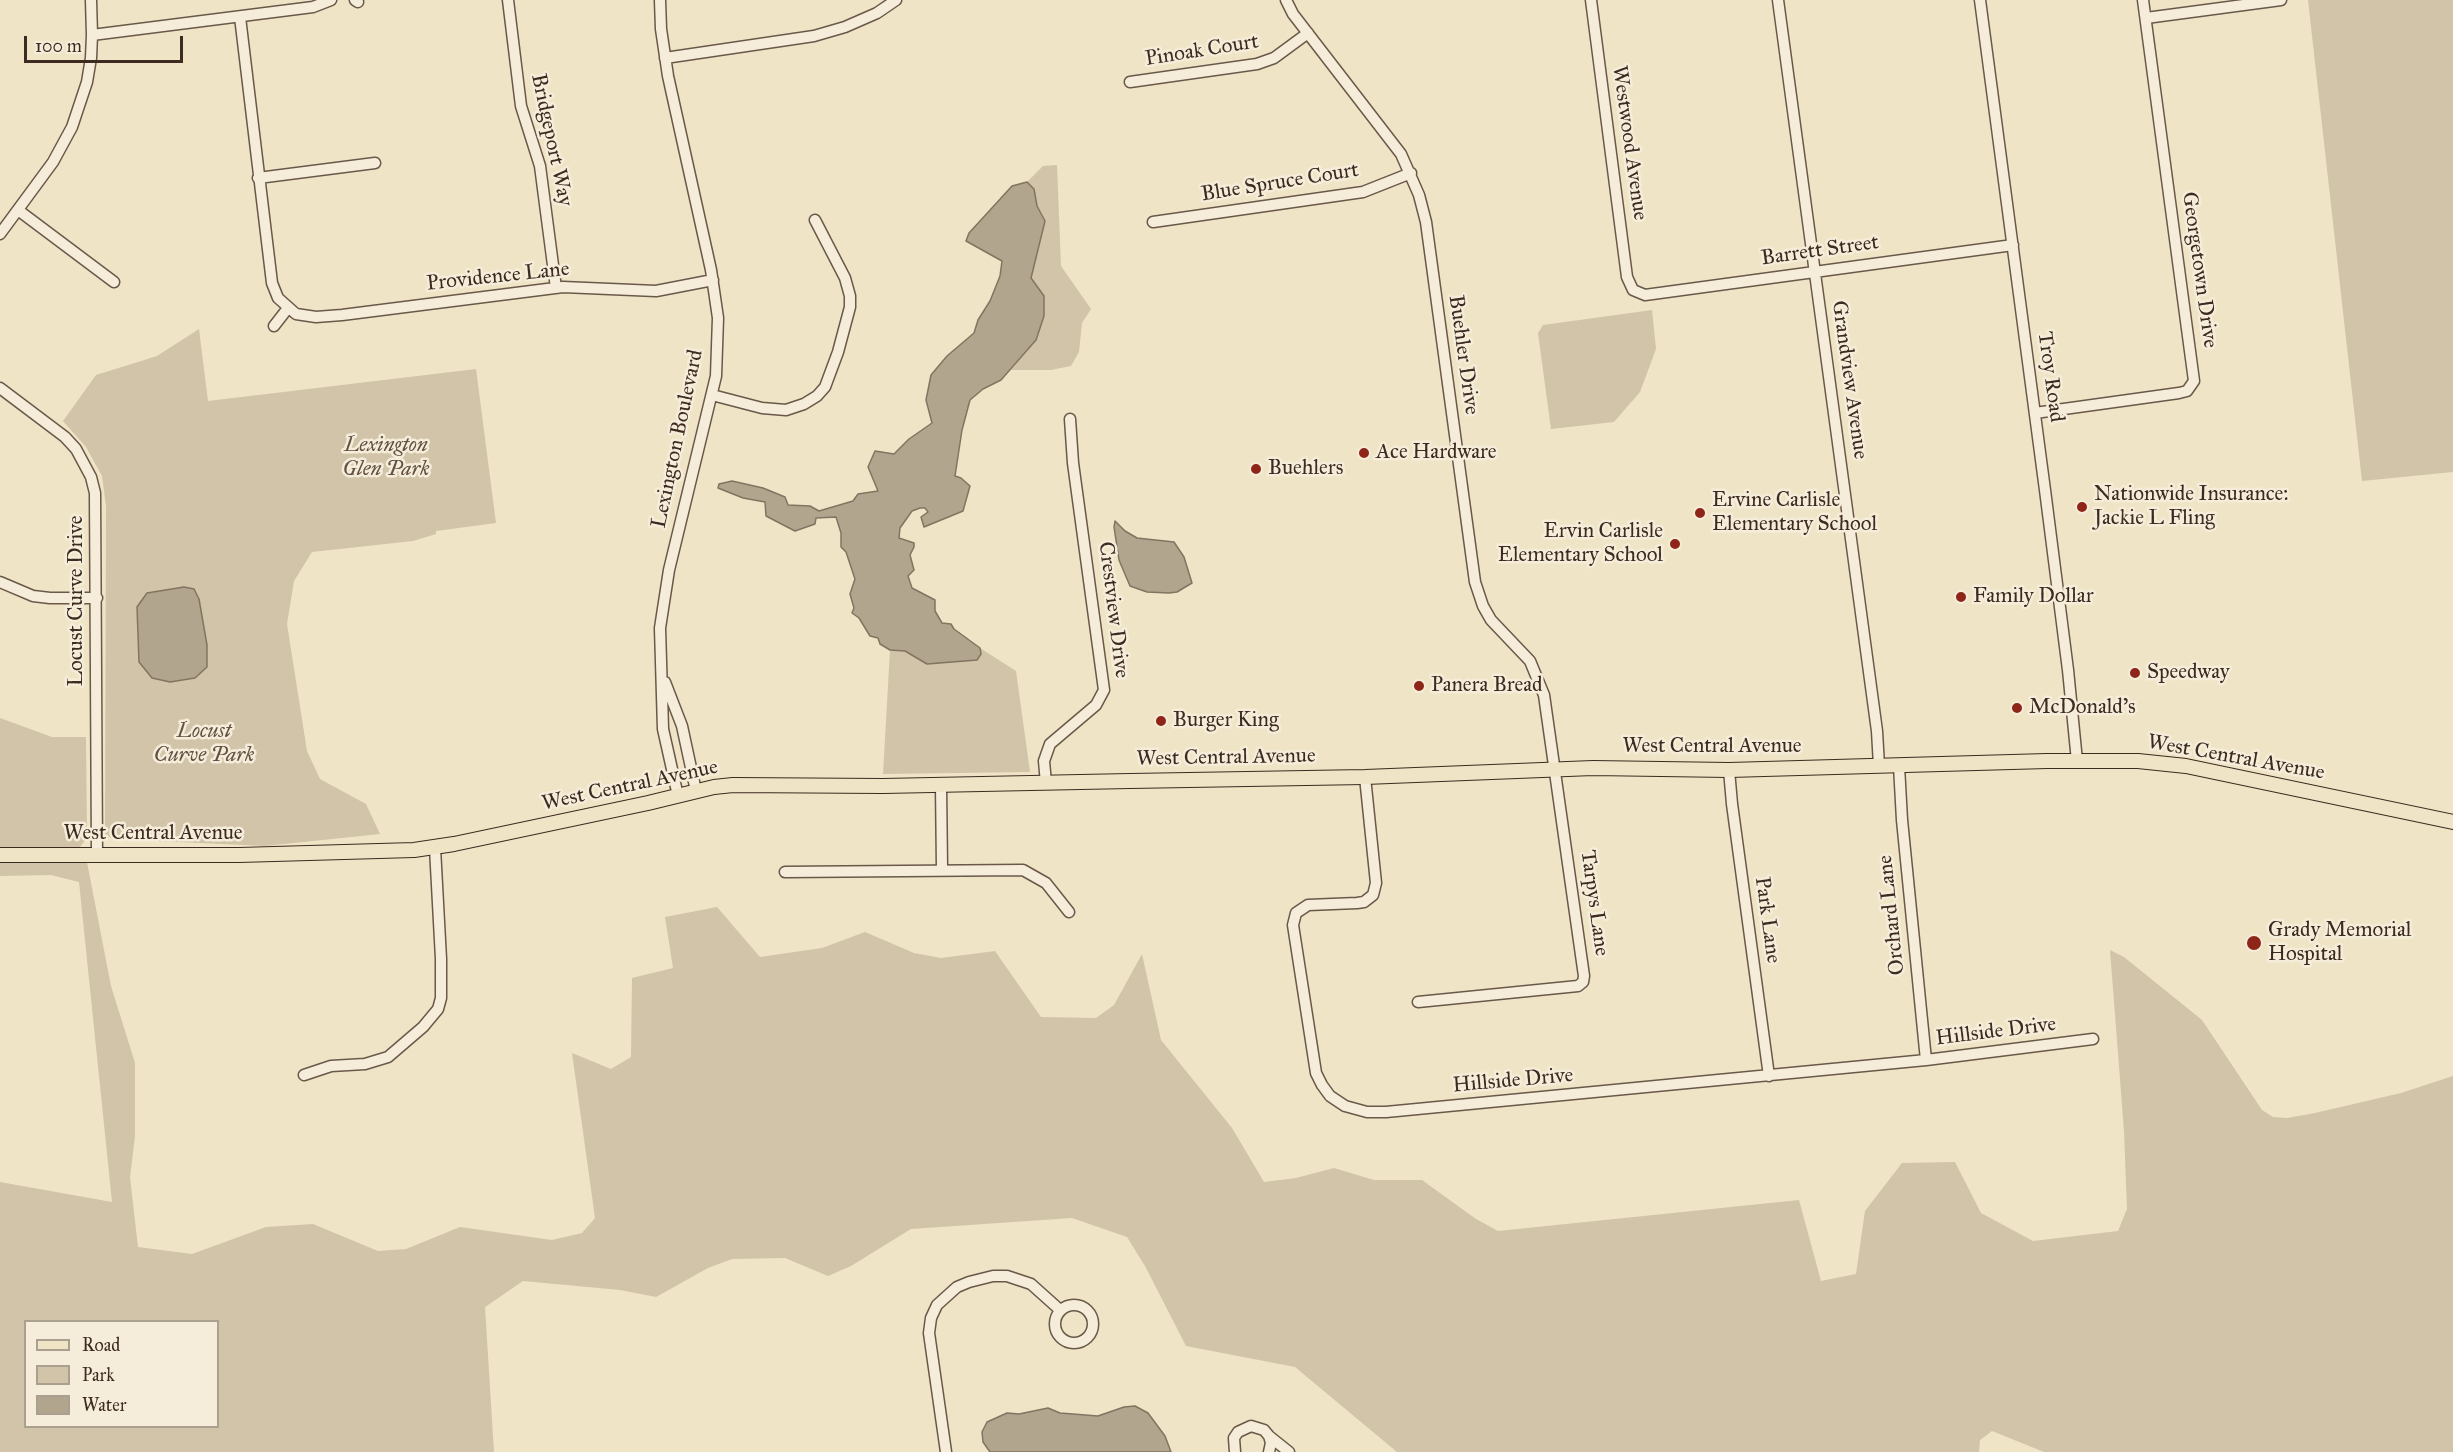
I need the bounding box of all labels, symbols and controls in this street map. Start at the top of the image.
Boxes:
scale bar [27,24,186,62]
street label: Pinoak Court [1143,30,1261,72]
text: 100 m [35,35,82,57]
street label: Westwood Avenue [1606,64,1652,222]
street label: Bridgeport Way [525,71,577,209]
street label: Blue Spruce Court [1199,158,1361,208]
street label: Georgetown Drive [2176,190,2222,350]
street label: Barrett Street [1759,230,1881,272]
street label: Providence Lane [425,257,571,297]
street label: Buehler Drive [1442,293,1484,417]
street label: Grandview Avenue [1825,299,1873,461]
street label: Troy Road [2031,330,2069,424]
street label: Lexington Boulevard [647,347,709,531]
park label: Lexington Glen Park [342,433,430,483]
place label: Ace Hardware [1376,440,1496,466]
marker: Ace Hardware [1357,446,1371,460]
place label: Buehlers [1268,456,1343,482]
marker: Buehlers [1249,462,1263,476]
place label: Nationwide Insurance: Jackie L Fling [2094,482,2289,532]
place label: Ervine Carlisle Elementary School [1712,488,1877,538]
marker: Nationwide Insurance: Jackie L Fling [2075,500,2089,514]
marker: Ervine Carlisle Elementary School [1693,506,1707,520]
street label: Locust Curve Drive [64,515,90,687]
place label: Ervin Carlisle Elementary School [1498,519,1663,569]
marker: Ervin Carlisle Elementary School [1668,537,1682,551]
street label: Crestview Drive [1092,540,1134,680]
place label: Family Dollar [1973,584,2094,610]
marker: Family Dollar [1954,590,1968,604]
place label: Speedway [2147,660,2230,686]
marker: Speedway [2128,666,2142,680]
place label: Panera Bread [1431,673,1543,699]
marker: Panera Bread [1412,679,1426,693]
place label: McDonald's [2029,695,2136,721]
marker: McDonald's [2010,701,2024,715]
place label: Burger King [1173,708,1279,734]
marker: Burger King [1154,714,1168,728]
park label: Locust Curve Park [154,719,254,769]
street label: West Central Avenue [2146,730,2326,786]
street label: West Central Avenue [1622,734,1802,760]
street label: West Central Avenue [1136,744,1316,772]
street label: West Central Avenue [540,755,720,817]
street label: West Central Avenue [63,821,243,847]
street label: Tarpys Lane [1574,848,1614,958]
street label: Orchard Lane [1873,854,1911,976]
street label: Park Lane [1748,875,1786,965]
place label: Grady Memorial Hospital [2268,918,2411,968]
marker: Grady Memorial Hospital [2245,934,2263,952]
street label: Hillside Drive [1934,1012,2058,1052]
street label: Hillside Drive [1452,1063,1574,1099]
legend [24,1320,219,1428]
text: Road [82,1334,120,1356]
text: Park [82,1364,115,1386]
text: Water [82,1394,126,1416]

